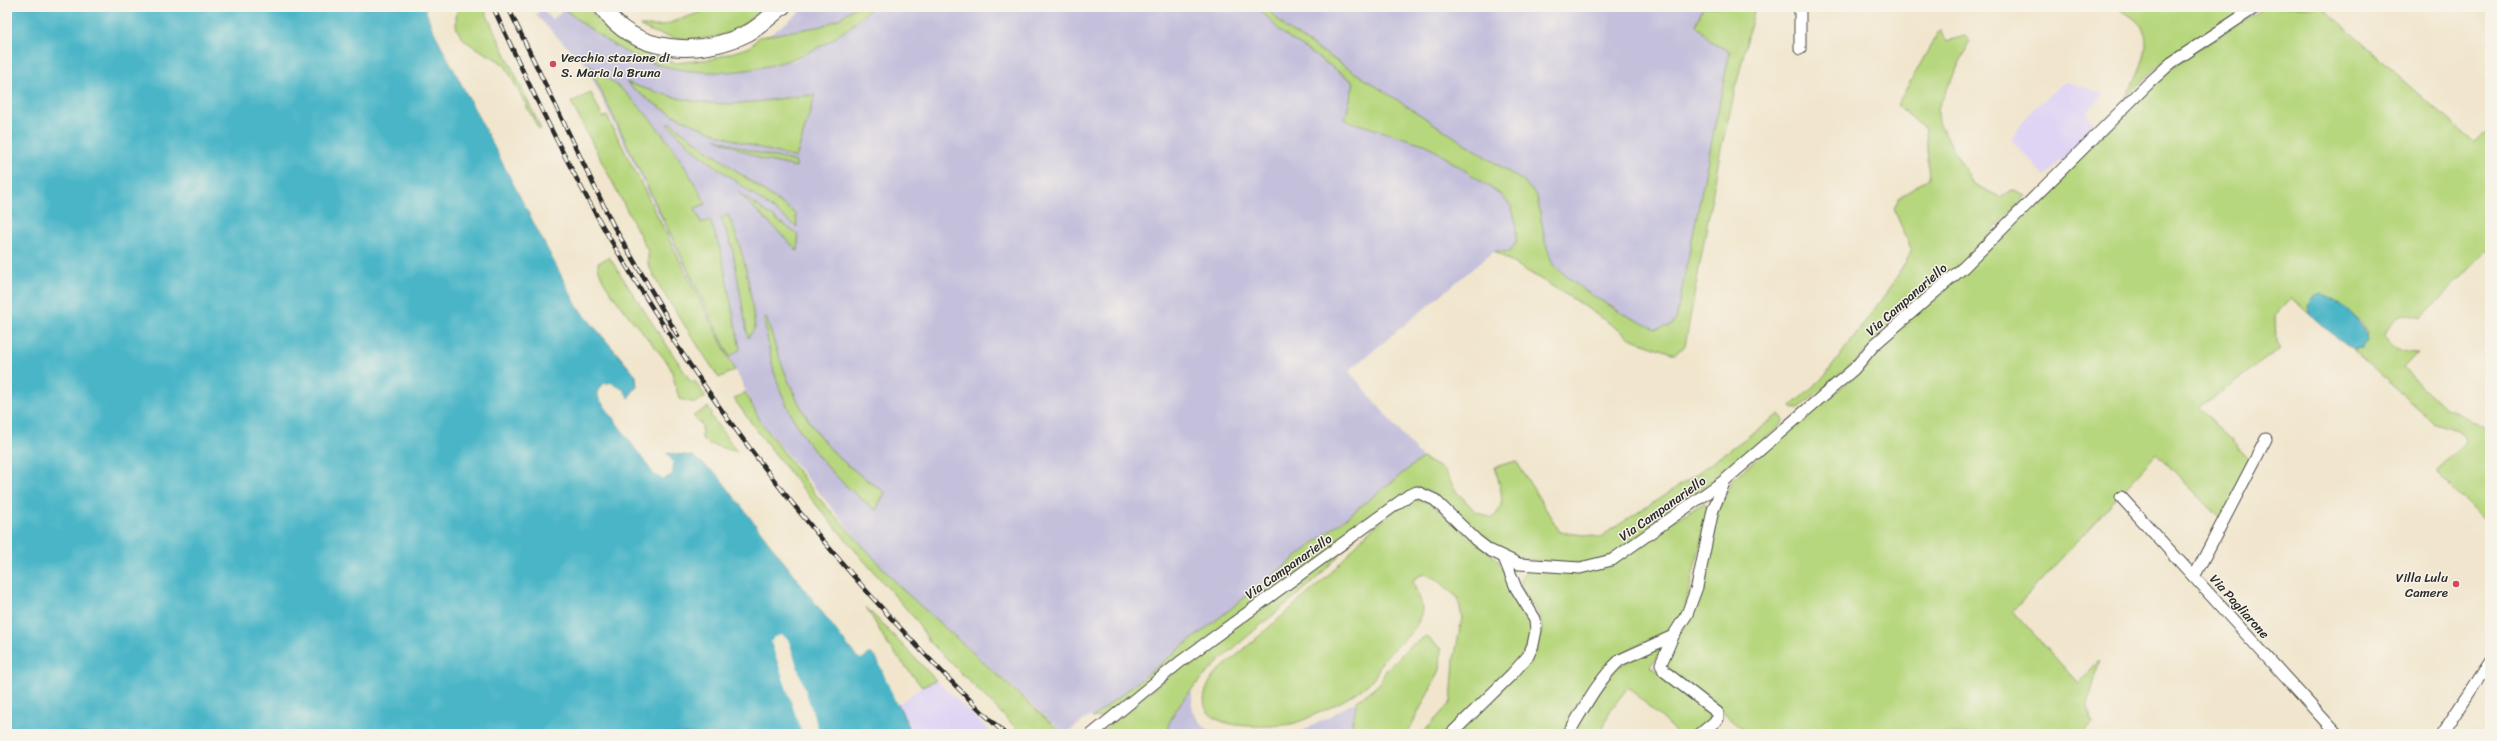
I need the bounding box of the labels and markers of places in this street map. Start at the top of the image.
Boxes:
place label: Vecchia stazione di S. Maria la Bruna [561,46,670,84]
marker: Vecchia stazione di S. Maria la Bruna [548,59,558,69]
place label: Villa Lulu Camere [2396,566,2448,604]
marker: Villa Lulu Camere [2451,579,2461,589]

